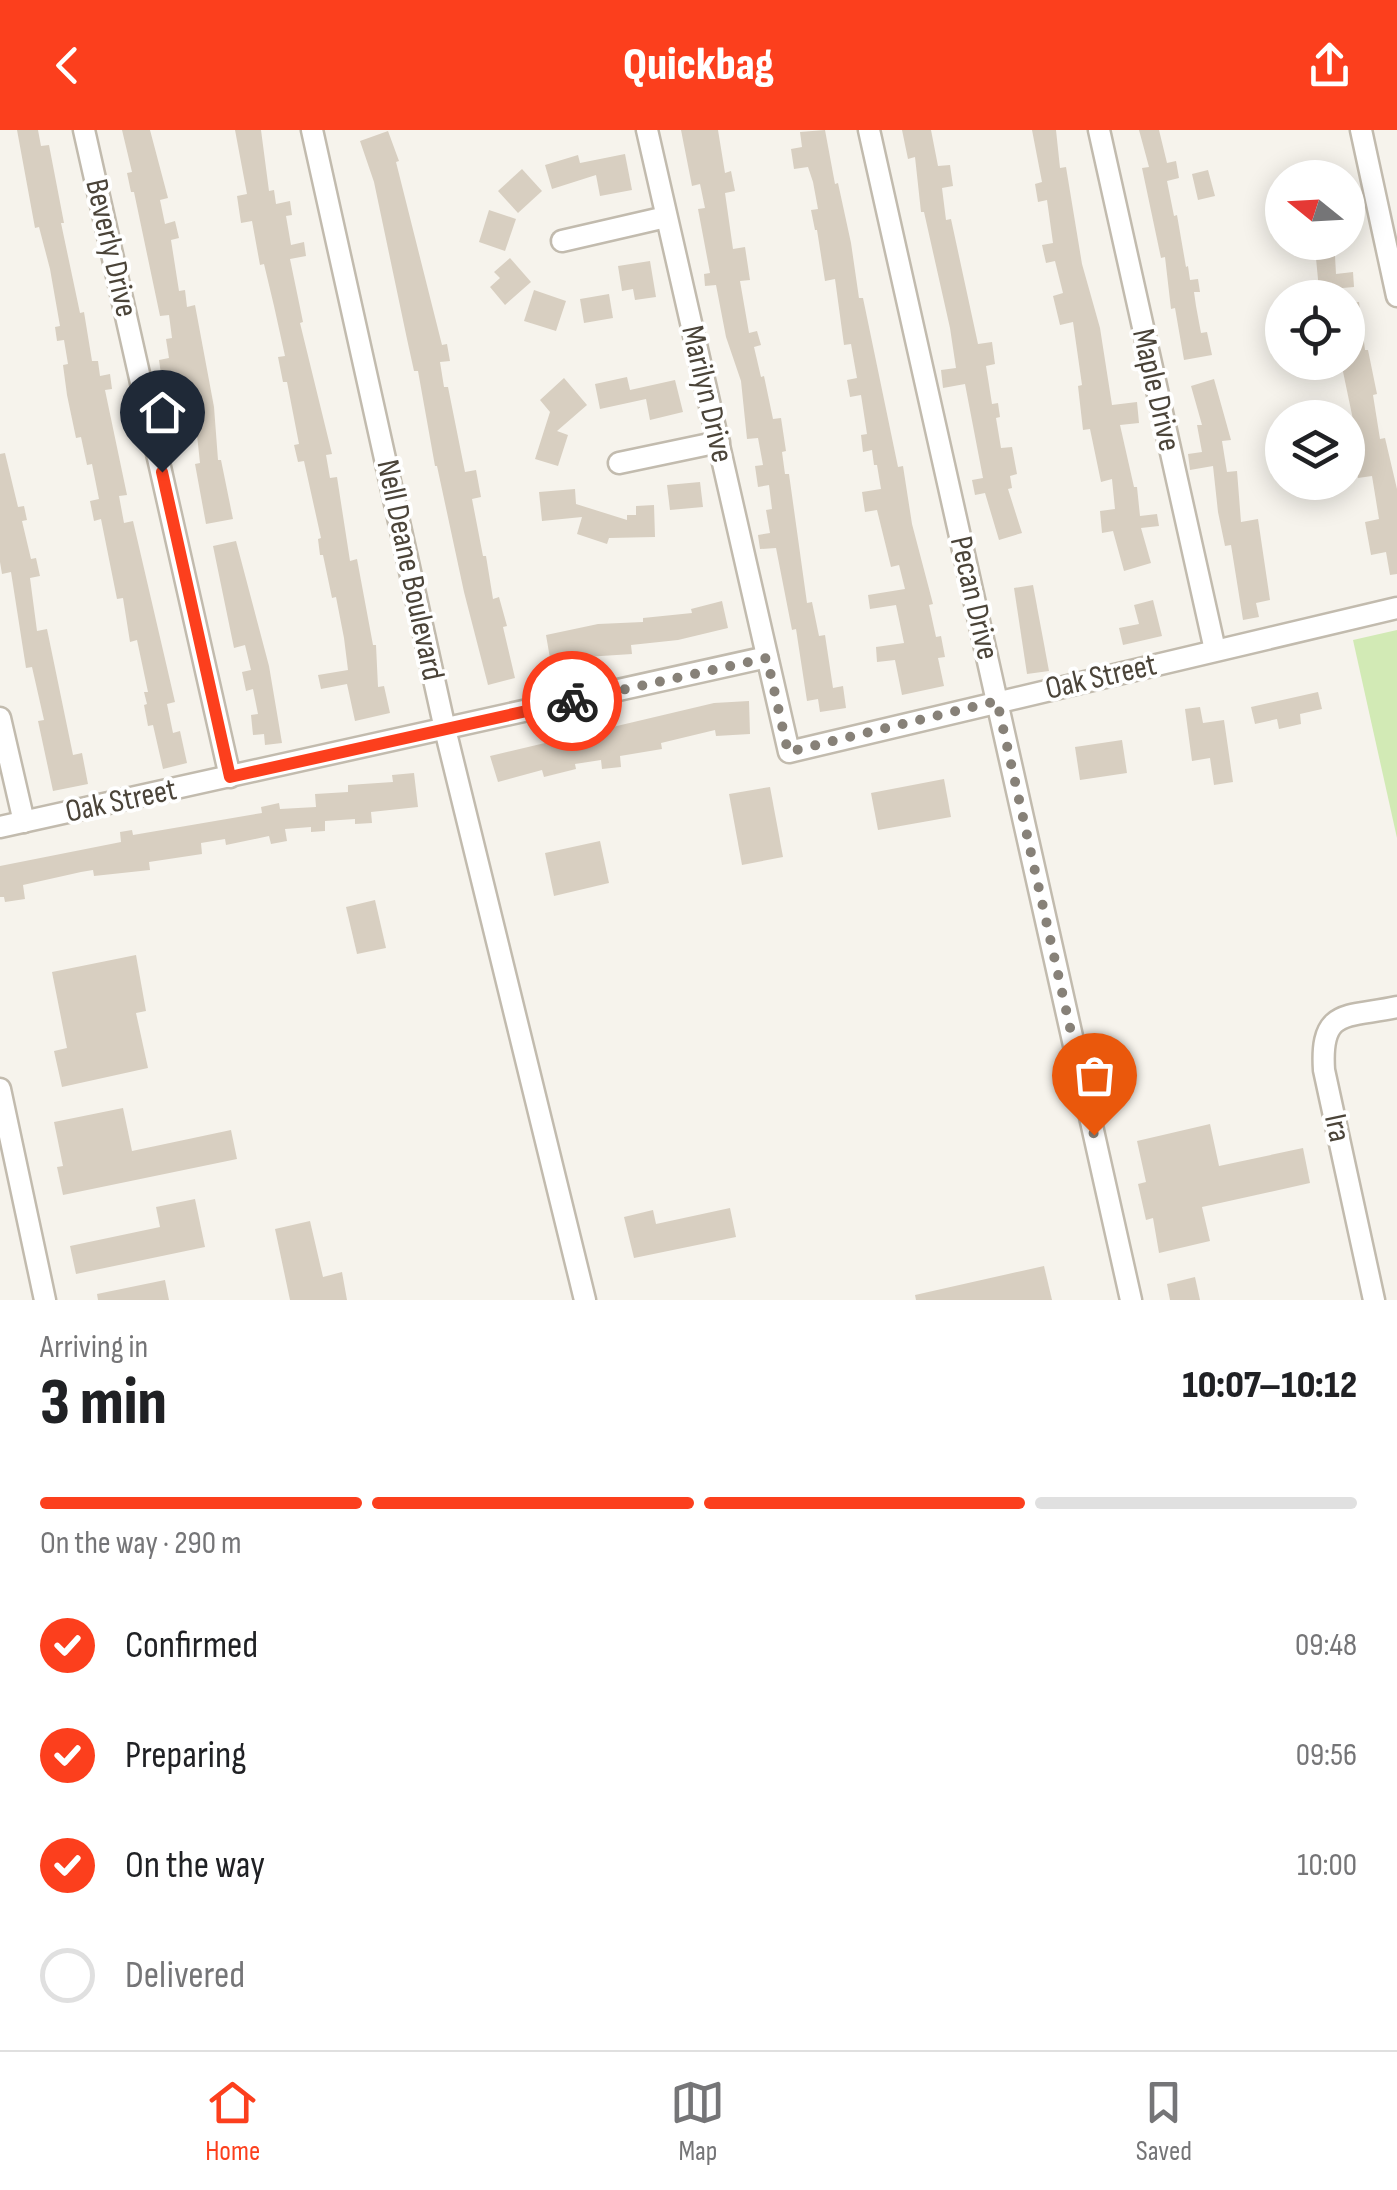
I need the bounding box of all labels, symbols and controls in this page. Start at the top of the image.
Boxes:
icon: back [40,38,95,93]
text: Quickbag [623,38,774,93]
icon: share [1302,38,1357,93]
north arrow [1265,160,1365,260]
map controls [1265,160,1365,500]
street label: Beverly Drive [76,175,146,321]
button: locate [1265,280,1365,380]
street label: Marilyn Drive [672,322,742,466]
street label: Maple Drive [1123,325,1189,455]
pin [120,370,205,473]
icon: home [135,385,190,440]
button: layers [1265,400,1365,500]
street label: Nell Deane Boulevard [368,456,452,684]
street label: Pecan Drive [941,532,1007,664]
street label: Oak Street [1042,645,1160,709]
courier [522,651,622,751]
icon: bike [545,674,600,729]
street label: Oak Street [62,770,180,832]
pin [1052,1033,1137,1136]
icon: bag [1067,1048,1122,1103]
street label: Ira [1315,1111,1359,1145]
text: Arriving in [40,1328,148,1367]
text: 10:07–10:12 [1182,1363,1357,1408]
text: 3 min [40,1365,167,1443]
text: On the way · 290 m [40,1524,242,1563]
icon: check [40,1618,95,1673]
text: Confirmed [125,1623,258,1668]
text: 09:48 [1295,1626,1357,1665]
icon: check [40,1728,95,1783]
text: Preparing [125,1733,246,1778]
text: 09:56 [1296,1736,1357,1775]
icon: check [40,1838,95,1893]
text: On the way [125,1843,265,1888]
text: 10:00 [1297,1846,1357,1885]
text: Delivered [125,1953,245,1998]
tab: Home [205,2075,260,2168]
tab: Map [670,2075,725,2168]
tab: Saved [1136,2075,1192,2168]

